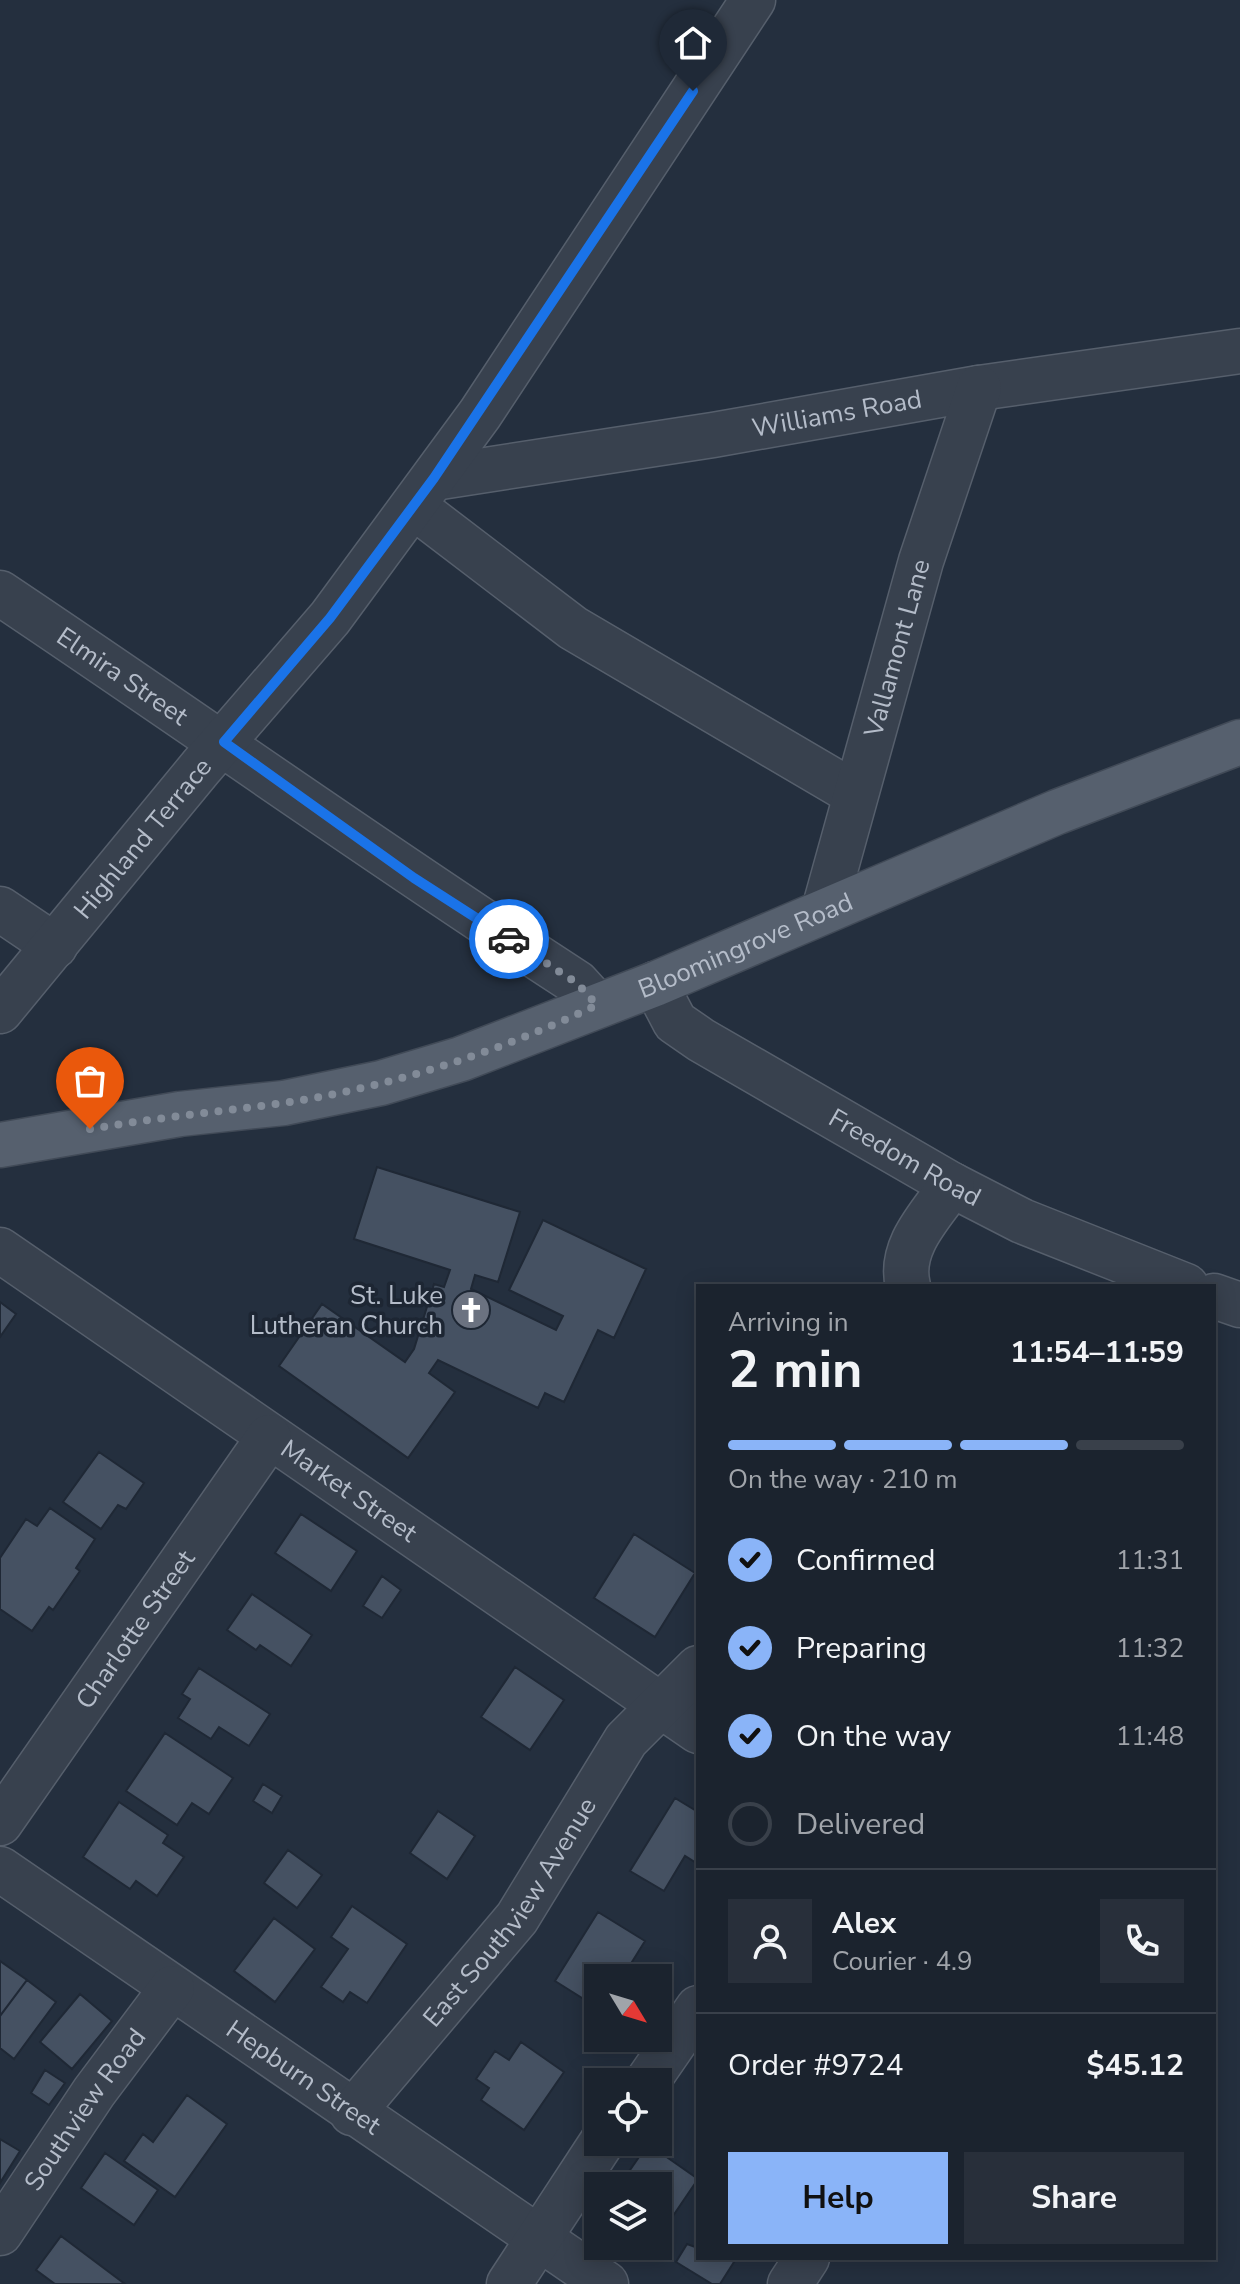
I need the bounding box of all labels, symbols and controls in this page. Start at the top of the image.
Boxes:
pin [659,9,727,91]
icon: home [671,21,715,65]
street label: Williams Road [749,381,924,445]
street label: Vallamont Lane [855,555,938,742]
street label: Elmira Street [50,619,196,734]
street label: Highland Terrace [66,750,219,926]
street label: Bloomingrove Road [633,884,858,1006]
courier [469,899,549,979]
icon: car [487,917,531,961]
pin [56,1047,124,1129]
icon: bag [68,1059,112,1103]
street label: Freedom Road [823,1100,987,1215]
place label: St. Luke Lutheran Church [250,1278,443,1343]
church icon: St. Luke Lutheran Church [450,1289,492,1331]
text: Arriving in [728,1305,849,1340]
text: 11:54–11:59 [1010,1332,1184,1373]
text: 2 min [728,1334,863,1405]
street label: Market Street [274,1431,425,1551]
text: On the way · 210 m [728,1462,957,1497]
icon: check [728,1538,772,1582]
text: Confirmed [796,1540,936,1581]
street label: Charlotte Street [67,1542,203,1716]
text: 11:31 [1116,1543,1184,1578]
icon: check [728,1626,772,1670]
text: Preparing [796,1628,927,1669]
text: 11:32 [1116,1631,1184,1666]
icon: check [728,1714,772,1758]
text: On the way [796,1716,951,1757]
text: 11:48 [1116,1719,1184,1754]
street label: East Southview Avenue [415,1791,604,2034]
text: Delivered [796,1804,925,1845]
button: person [728,1899,812,1983]
button: phone [1100,1899,1184,1983]
text: Alex [832,1903,896,1944]
text: Courier · 4.9 [832,1944,973,1979]
north arrow [584,1964,672,2052]
map controls [584,1964,672,2260]
street label: Hepburn Street [219,2012,389,2143]
street label: Southview Road [16,2021,154,2197]
text: Order #9724 [728,2045,903,2086]
text: $45.12 [1087,2045,1184,2086]
button: locate [584,2068,672,2156]
button: Help [728,2152,948,2244]
button: Share [964,2152,1184,2244]
button: layers [584,2172,672,2260]

